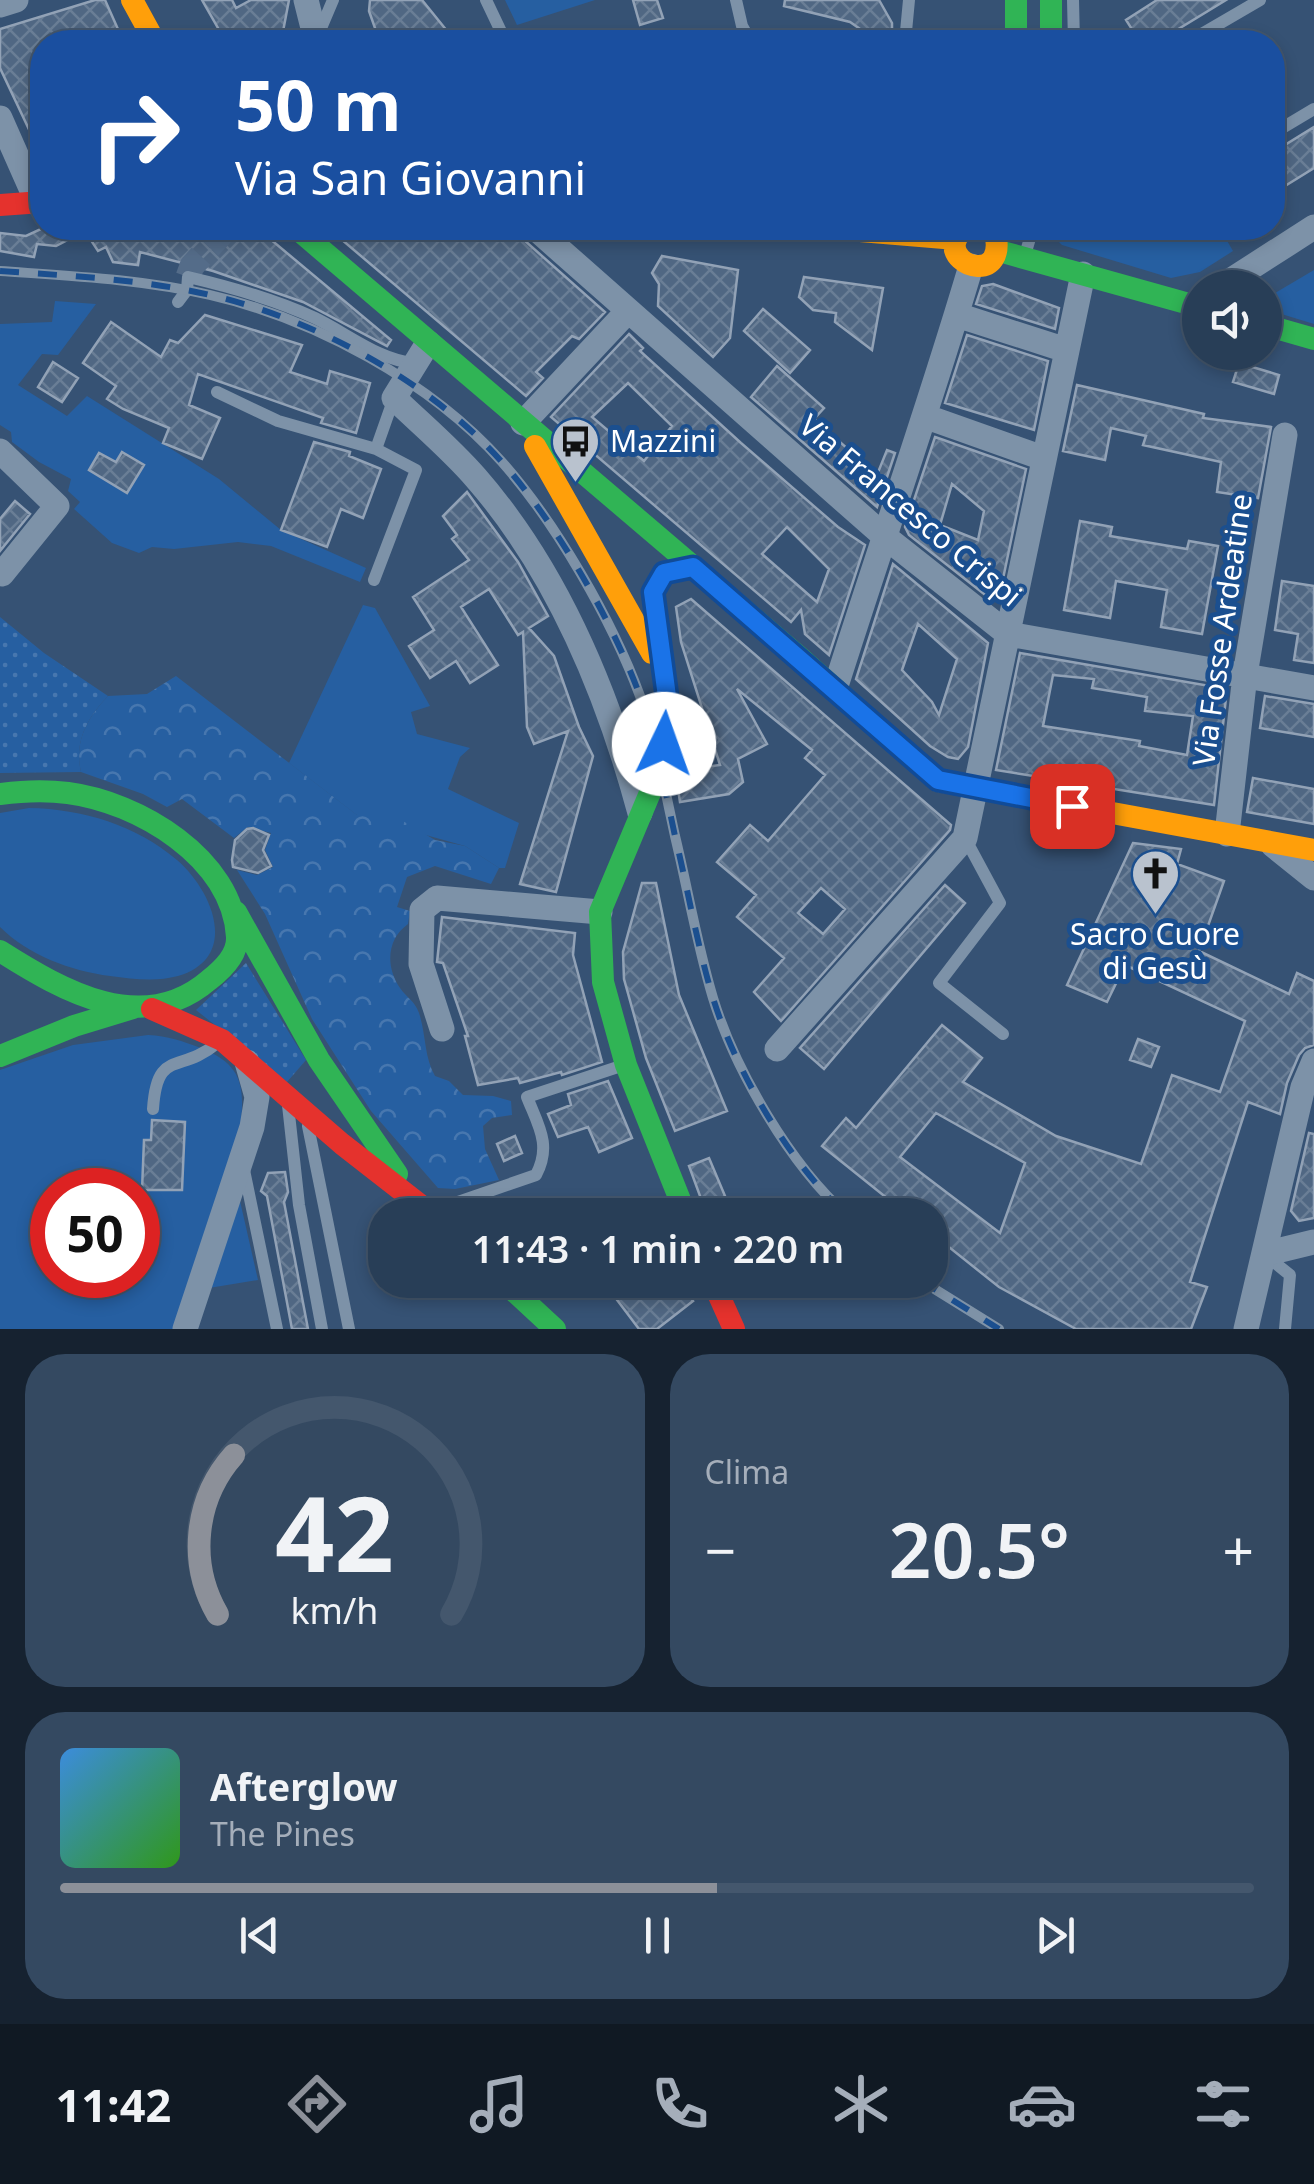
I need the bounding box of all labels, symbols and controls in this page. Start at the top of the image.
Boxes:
text: 50 m [235,56,402,152]
icon: right [70,70,200,200]
text: Via San Giovanni [235,147,586,208]
map controls [1182,270,1282,370]
button: sound [1182,270,1282,370]
street label: Via Francesco Crispi [791,405,1031,615]
bus stop icon: Mazzini [549,416,601,484]
place label: Mazzini [610,420,716,461]
street label: Via Fosse Ardeatine [1182,491,1261,769]
position arrow [612,692,716,796]
pin [1030,764,1115,849]
icon: arrive [1045,779,1100,834]
church icon: Sacro Cuore di Gesù [1129,848,1181,916]
place label: Sacro Cuore di Gesù [1070,913,1240,988]
speed limit sign: 50 [30,1168,160,1298]
text: 11:43 · 1 min · 220 m [472,1222,844,1274]
text: Clima [705,1450,789,1493]
text: 42 [275,1461,394,1602]
text: 20.5° [889,1498,1070,1600]
text: − [705,1512,736,1587]
text: + [1223,1512,1254,1587]
text: km/h [291,1586,379,1634]
text: Afterglow [210,1760,398,1812]
text: The Pines [210,1812,355,1855]
icon: previous [232,1908,287,1963]
icon: pause [630,1908,685,1963]
icon: next [1028,1908,1083,1963]
icon: directions [282,2069,352,2139]
icon: music [464,2069,534,2139]
icon: phone [645,2069,715,2139]
icon: climate [826,2069,896,2139]
icon: car [1007,2069,1077,2139]
icon: filters [1188,2069,1258,2139]
text: 11:42 [56,2074,171,2135]

